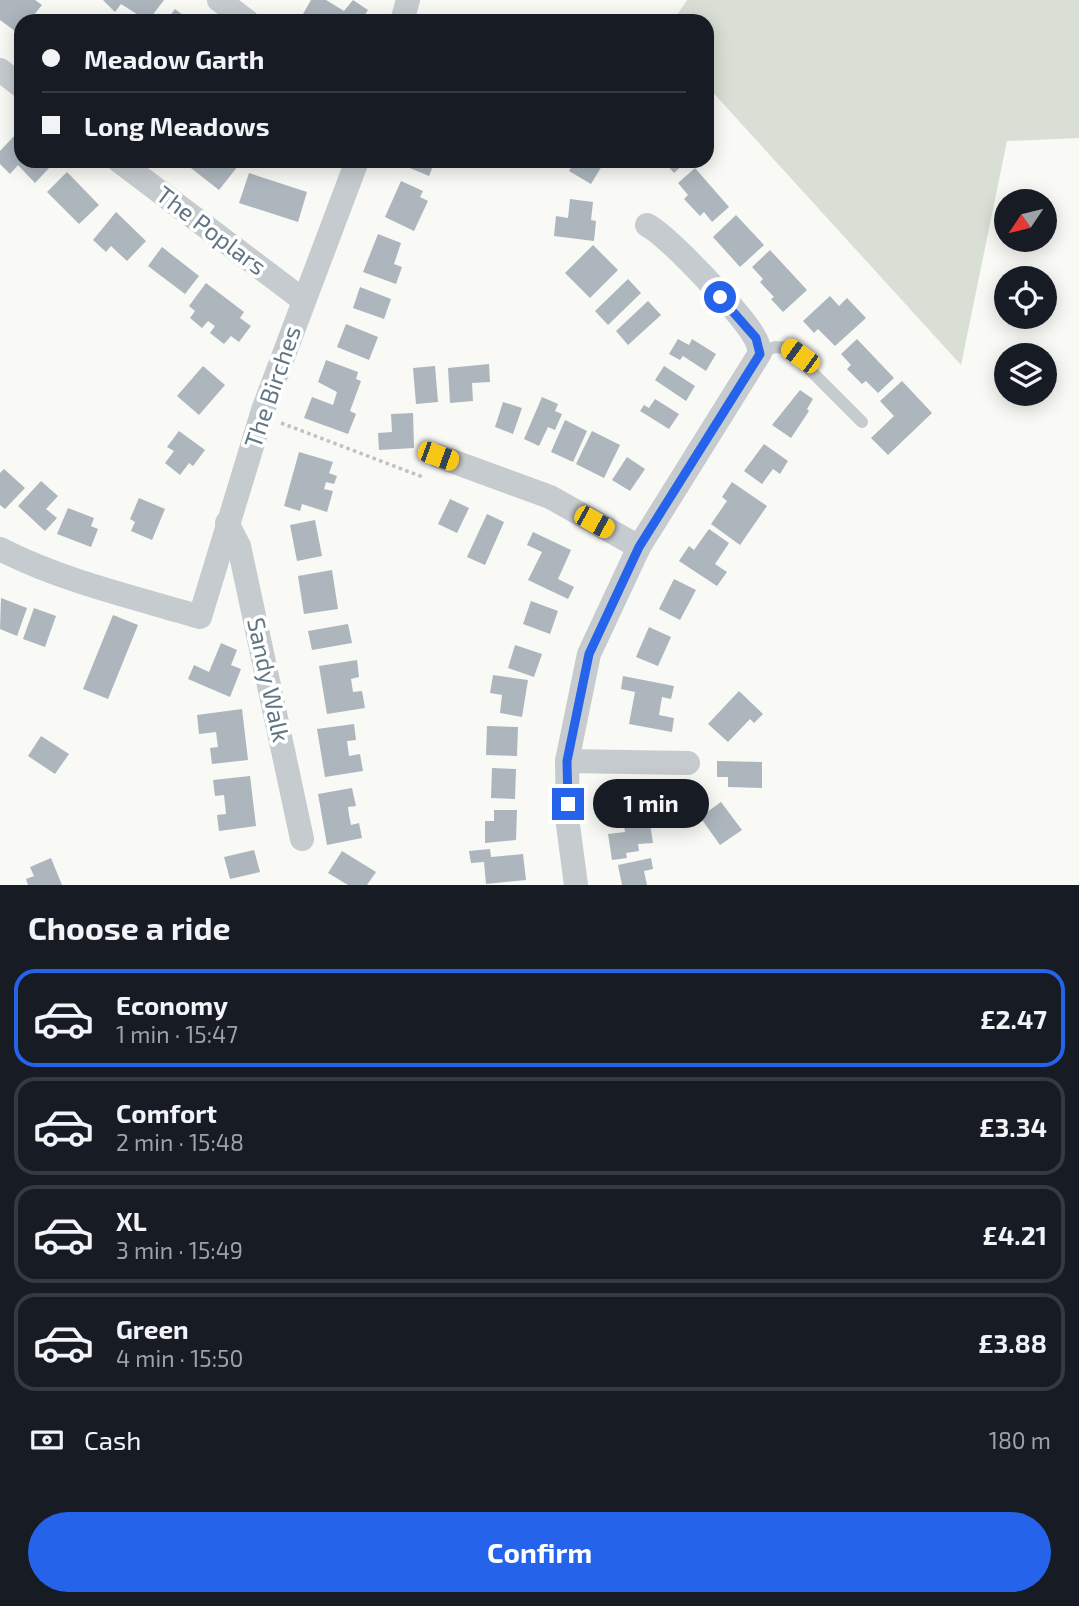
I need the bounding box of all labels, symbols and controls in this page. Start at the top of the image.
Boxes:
text: Meadow Garth [84,43,264,74]
text: Long Meadows [84,110,270,141]
street label: The Poplars [151,179,272,280]
north arrow [994,189,1057,252]
map controls [994,189,1057,406]
button: locate [994,266,1057,329]
route start [704,281,736,313]
street label: The Birches [237,322,306,451]
car [777,335,824,377]
button: layers [994,343,1057,406]
car [415,439,462,473]
car [571,503,618,541]
street label: Sandy Walk [242,615,297,745]
callout: 1 min [592,780,708,828]
route end [552,788,584,820]
text: 1 min [623,789,679,817]
text: Choose a ride [28,908,231,946]
icon: car [32,987,95,1050]
text: Economy [116,989,228,1020]
text: £2.47 [980,1003,1047,1034]
text: 1 min · 15:47 [116,1020,238,1048]
icon: car [32,1095,95,1158]
text: Comfort [116,1097,217,1128]
text: £3.34 [979,1111,1047,1142]
text: 2 min · 15:48 [116,1128,244,1156]
icon: car [32,1203,95,1266]
text: XL [116,1205,147,1236]
text: £4.21 [983,1219,1047,1250]
text: 3 min · 15:49 [116,1236,243,1264]
icon: car [32,1311,95,1374]
text: Green [116,1313,189,1344]
text: £3.88 [978,1327,1047,1358]
text: 4 min · 15:50 [116,1344,243,1372]
icon: cash [28,1421,66,1459]
text: Cash [84,1424,141,1455]
text: 180 m [989,1426,1051,1454]
button: Confirm [28,1512,1051,1592]

